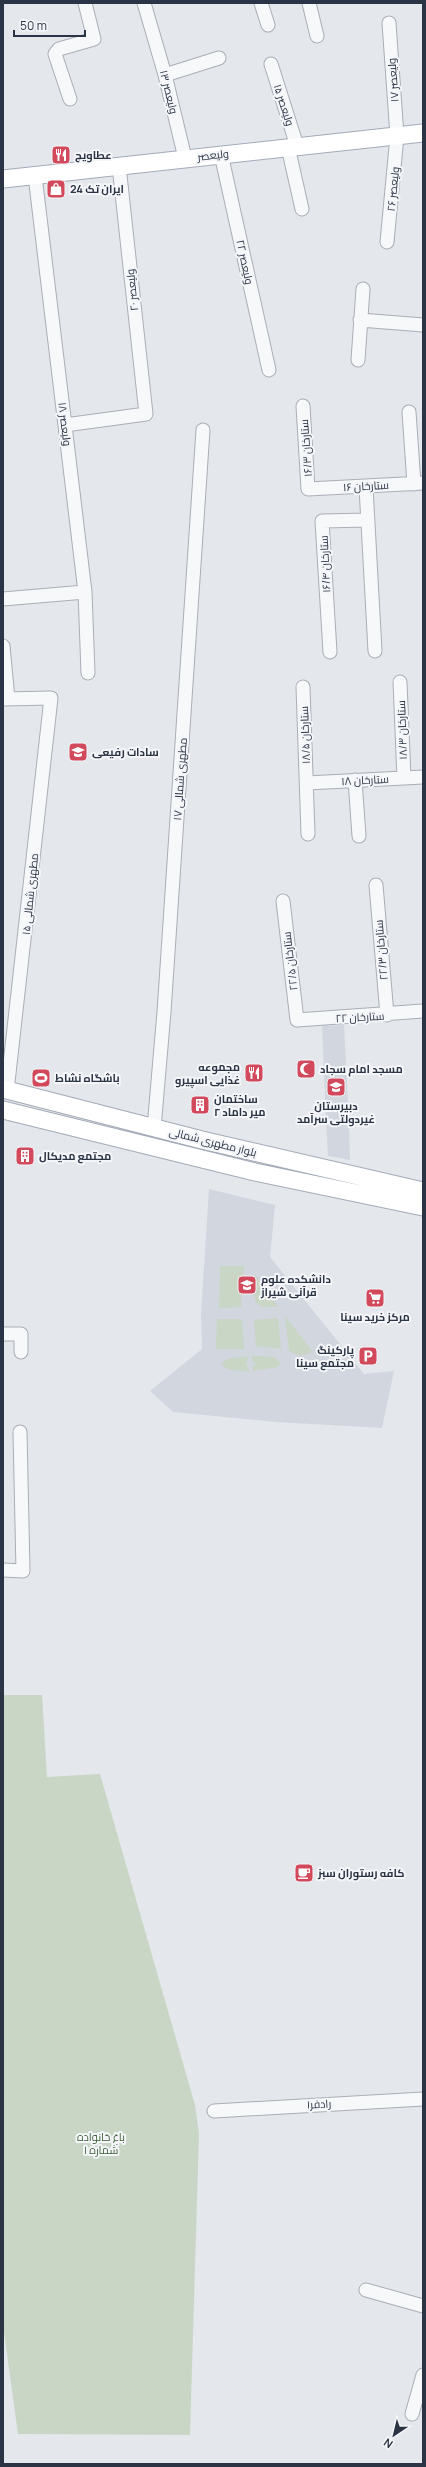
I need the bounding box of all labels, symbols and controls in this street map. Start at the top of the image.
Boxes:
scale bar [14,12,85,38]
text: 50 m [20,17,47,34]
street label: ۱۷ ولیعصر [383,58,402,103]
street label: ۱۳ ولیعصر [157,68,182,115]
street label: ۱۵ ولیعصر [271,82,298,128]
restaurant icon: عطاویچ [50,144,72,166]
street label: ولیعصر [195,145,229,164]
place label: عطاویچ [75,147,112,163]
street label: ۲۶ ولیعصر [383,166,402,212]
shop icon: ایران تک 24 [45,178,67,200]
place label: ایران تک 24 [70,181,124,196]
street label: ۲۲ ولیعصر [233,238,258,286]
street label: ۲۰ ولیعصر [122,268,141,312]
street label: ۱۸ ولیعصر [55,401,76,447]
street label: ۱۶/۳ ستارخان [296,419,315,477]
street label: ۱۶ ستارخان [343,477,389,494]
street label: ۱۶/۴ ستارخان [316,535,333,593]
street label: ۱۸/۳ ستارخان [393,700,410,760]
street label: ۱۸/۵ ستارخان [296,706,313,764]
street label: ۱۷ مطهری شمالی [169,737,190,821]
school or university icon: سادات رفیعی [67,741,89,763]
place label: سادات رفیعی [92,744,159,759]
street label: ۱۸ ستارخان [341,771,389,788]
street label: ۱۵ مطهری شمالی [18,852,41,936]
street label: ۲۲/۳ ستارخان [370,919,391,981]
street label: ۲۲/۵ ستارخان [278,931,301,991]
street label: ۲۲ ستارخان [335,1008,385,1025]
mosque icon: مسجد امام سجاد [295,1058,317,1080]
place label: مجموعه غذایی اسپیرو [175,1059,240,1089]
place label: مسجد امام سجاد [320,1061,403,1077]
restaurant icon: مجموعه غذایی اسپیرو [243,1062,265,1084]
sports icon: باشگاه نشاط [30,1067,52,1089]
place label: باشگاه نشاط [55,1070,120,1085]
school or university icon: دبیرستان غیردولتی سرآمد [325,1076,347,1098]
place label: ساختمان میر داماد ۲ [214,1091,266,1119]
building icon: ساختمان میر داماد ۲ [189,1094,211,1116]
place label: دبیرستان غیردولتی سرآمد [297,1098,375,1127]
street label: بلوار مطهرى شمالى [168,1123,258,1160]
building icon: مجتمع مدیکال [14,1145,36,1167]
place label: مجتمع مدیکال [39,1148,111,1164]
place label: دانشکده علوم قرآنی شیراز [260,1271,331,1299]
school or university icon: دانشکده علوم قرآنی شیراز [236,1274,258,1296]
supermarket icon: مرکز خرید سینا [364,1287,386,1309]
place label: مرکز خرید سینا [340,1309,410,1324]
place label: پارکینگ مجتمع سینا [296,1342,354,1371]
parking icon: پارکینگ مجتمع سینا [357,1345,379,1367]
cafe icon: کافه رستوران سبز [293,1862,315,1884]
place label: کافه رستوران سبز [317,1865,405,1881]
street label: رادفر۱ [306,2095,332,2112]
park label: باغ خانواده شماره ۱ [77,2129,125,2157]
north arrow [374,2415,414,2455]
text: N [380,2435,396,2452]

